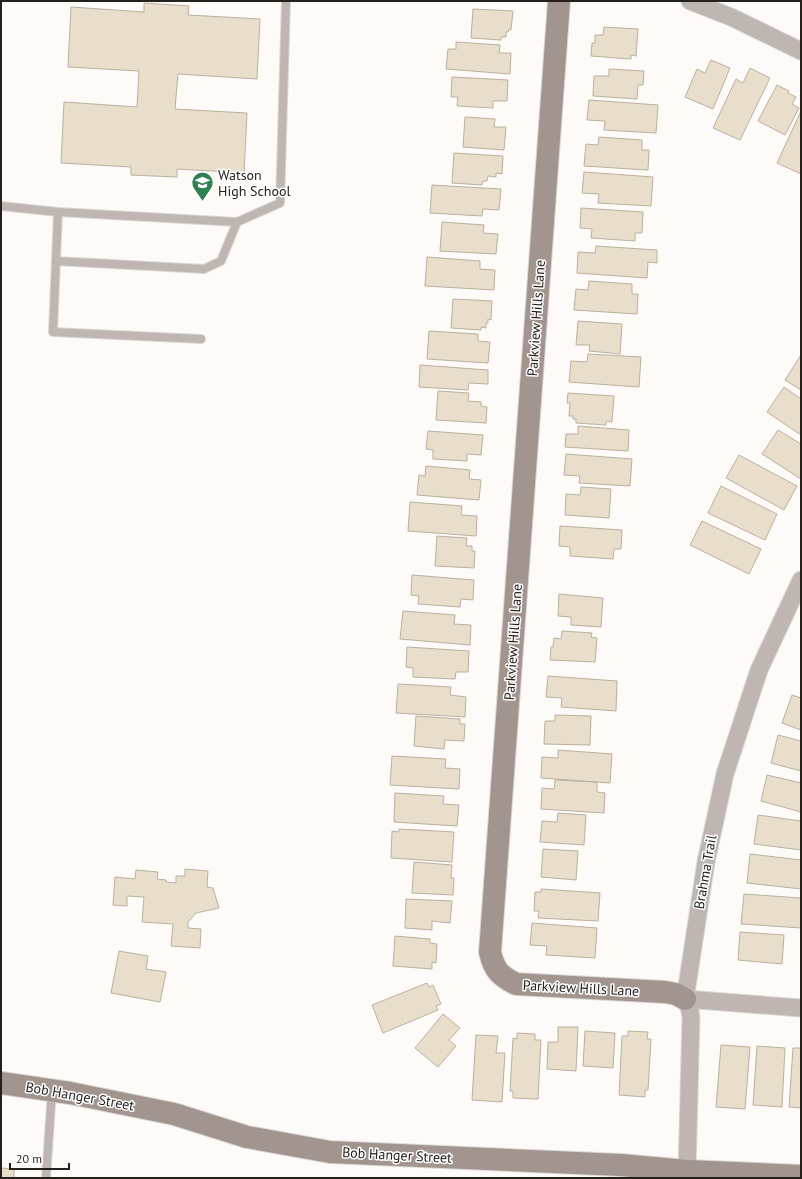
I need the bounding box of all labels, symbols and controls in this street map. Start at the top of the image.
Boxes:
place label: Watson High School [218,166,291,200]
school or university icon: Watson High School [190,170,216,203]
street label: Parkview Hills Lane [523,259,549,377]
street label: Parkview Hills Lane [500,583,526,701]
street label: Brahma Trail [690,834,720,910]
street label: Parkview Hills Lane [522,976,640,1000]
street label: Bob Hanger Street [24,1078,136,1114]
street label: Bob Hanger Street [342,1143,453,1167]
scale bar [10,1145,69,1171]
text: 20 m [16,1151,42,1166]

